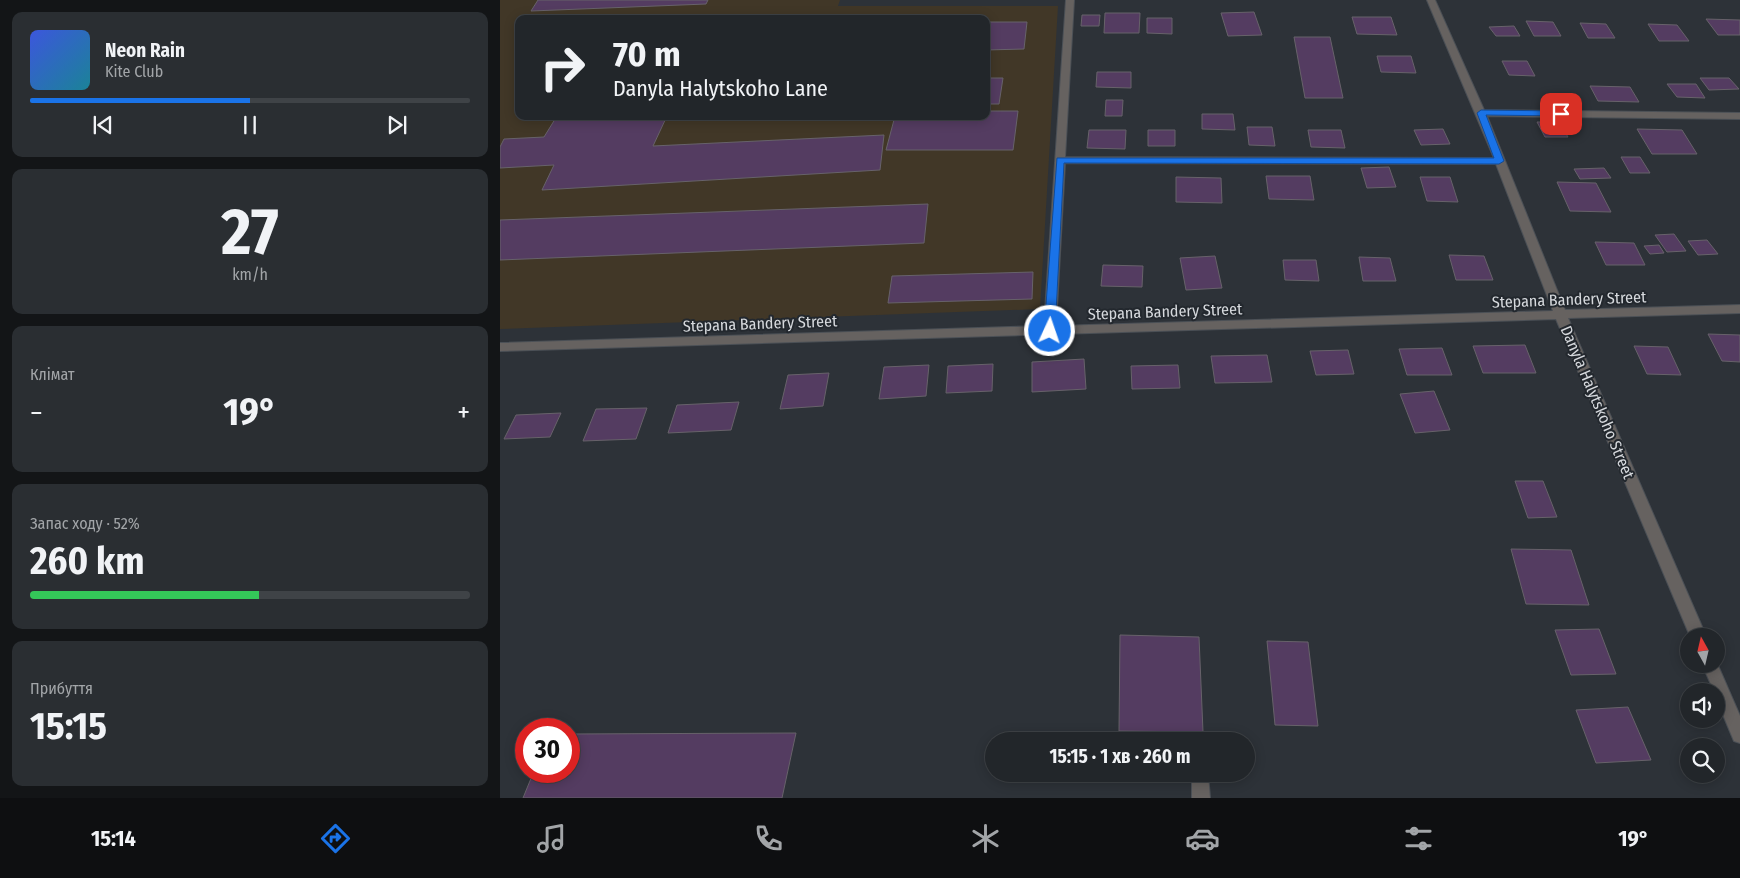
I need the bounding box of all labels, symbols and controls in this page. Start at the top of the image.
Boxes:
text: 70 m [613,33,681,75]
icon: right [530,35,595,100]
text: Neon Rain [105,39,185,62]
text: Kite Club [105,62,163,81]
text: Danyla Halytskoho Lane [613,75,828,102]
pin [1540,93,1582,135]
icon: arrive [1547,100,1575,128]
icon: previous [89,111,117,139]
icon: pause [236,111,264,139]
icon: next [383,111,411,139]
text: 27 [221,193,279,271]
text: km/h [232,265,268,284]
street label: Stepana Bandery Street [1492,287,1647,312]
street label: Stepana Bandery Street [1088,299,1243,324]
position arrow [1023,304,1075,356]
street label: Stepana Bandery Street [683,311,838,336]
street label: Danyla Halytskoho Street [1557,323,1639,482]
text: Клімат [30,365,75,384]
text: 19° [223,389,277,435]
text: − [30,396,43,429]
text: + [457,396,470,429]
text: Запас ходу · 52% [30,514,140,533]
text: 260 km [30,538,144,584]
north arrow [1680,628,1725,672]
map controls [1680,628,1725,783]
text: Прибуття [30,679,93,698]
button: sound [1680,683,1725,728]
text: 15:15 [30,703,107,749]
speed limit sign: 30 [515,718,580,783]
button: search [1680,738,1725,783]
text: 15:15 · 1 хв · 260 m [1049,745,1191,768]
icon: directions [318,821,353,856]
icon: music [534,821,569,856]
icon: phone [751,821,786,856]
icon: climate [968,821,1003,856]
icon: car [1185,821,1220,856]
icon: filters [1401,821,1436,856]
text: 15:14 [91,825,136,852]
text: 19° [1618,825,1649,852]

